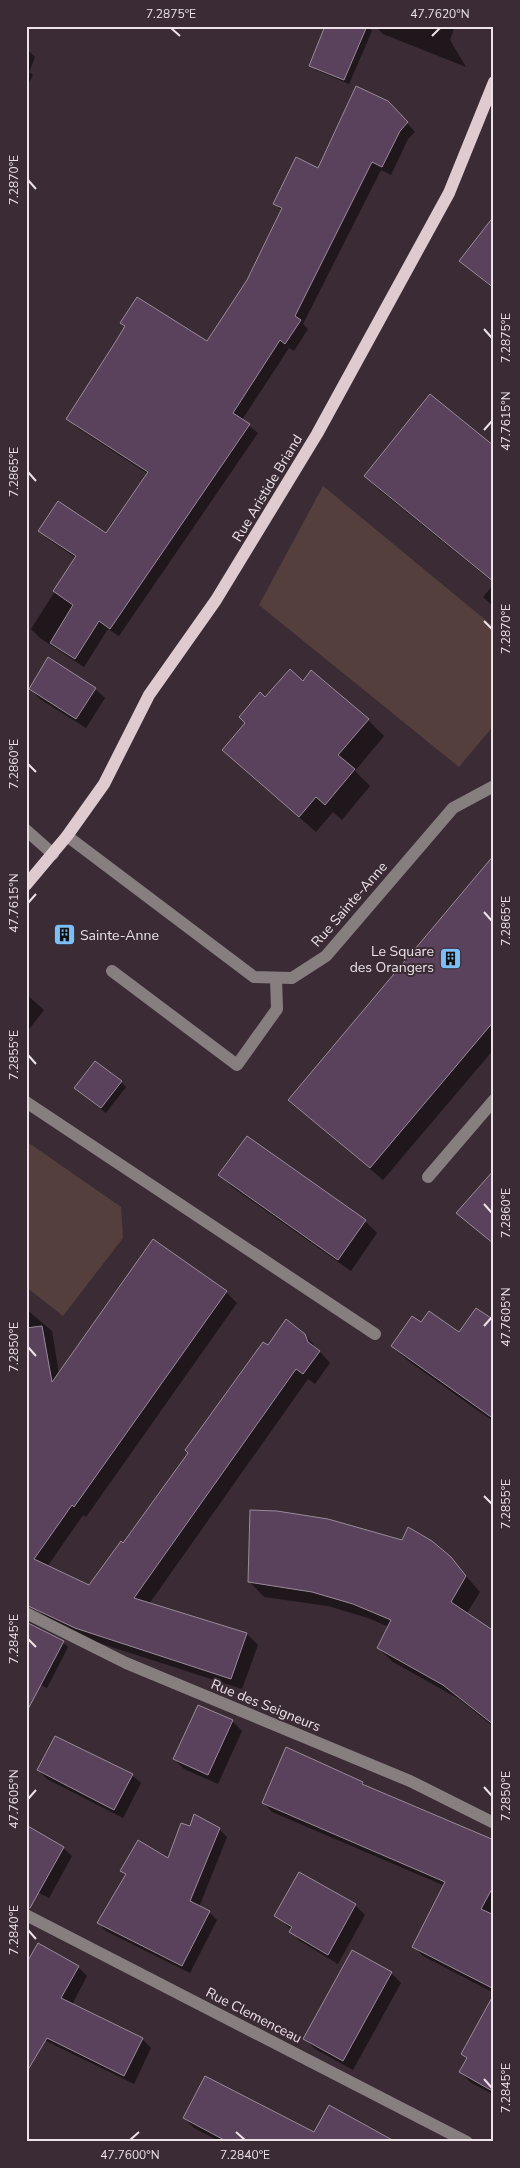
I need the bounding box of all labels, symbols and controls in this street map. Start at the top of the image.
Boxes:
text: 7.2875°E [146,6,196,22]
text: 47.7620°N [410,6,470,22]
text: 7.2870°E [6,155,22,205]
text: 7.2875°E [498,313,514,363]
text: 47.7615°N [498,391,514,451]
street label: Rue Aristide Briand [228,431,307,545]
text: 7.2865°E [6,447,22,497]
text: 7.2870°E [498,604,514,654]
text: 7.2860°E [6,739,22,789]
street label: Rue Sainte-Anne [307,858,392,951]
text: 47.7615°N [6,873,22,933]
text: 7.2865°E [498,896,514,946]
building icon: Sainte-Anne [52,923,76,947]
place label: Sainte-Anne [80,926,159,945]
place label: Le Square des Orangers [350,942,434,977]
building icon: Le Square des Orangers [438,947,462,971]
text: 7.2855°E [6,1030,22,1080]
text: 7.2860°E [498,1188,514,1238]
text: 47.7605°N [498,1287,514,1347]
text: 7.2850°E [6,1322,22,1372]
text: 7.2855°E [498,1479,514,1529]
text: 7.2845°E [6,1614,22,1664]
street label: Rue des Seigneurs [208,1675,324,1736]
text: 47.7605°N [6,1769,22,1829]
text: 7.2850°E [498,1771,514,1821]
text: 7.2840°E [6,1905,22,1955]
street label: Rue Clemenceau [202,1983,305,2048]
text: 7.2845°E [498,2063,514,2113]
text: 47.7600°N [100,2147,160,2163]
text: 7.2840°E [220,2147,270,2163]

